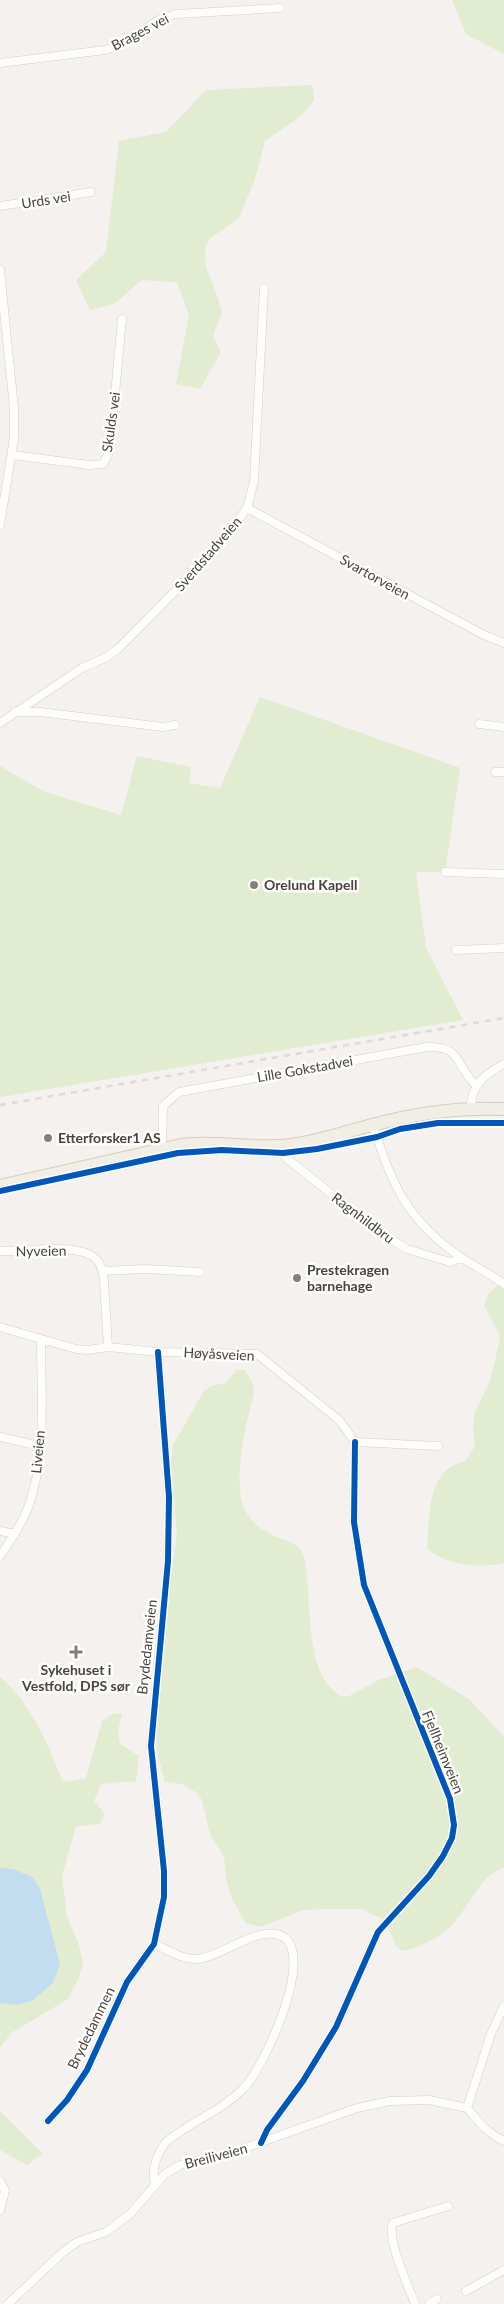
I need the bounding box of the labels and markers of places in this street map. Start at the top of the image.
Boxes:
place label: Orelund Kapell [264,876,357,893]
marker: Orelund Kapell [248,879,260,891]
place label: Etterforsker1 AS [58,1129,161,1146]
marker: Etterforsker1 AS [42,1132,54,1144]
place label: Prestekragen barnehage [307,1261,389,1294]
marker: Prestekragen barnehage [291,1272,303,1284]
marker: Sykehuset i Vestfold, DPS sør [69,1645,83,1659]
place label: Sykehuset i Vestfold, DPS sør [21,1661,131,1694]

